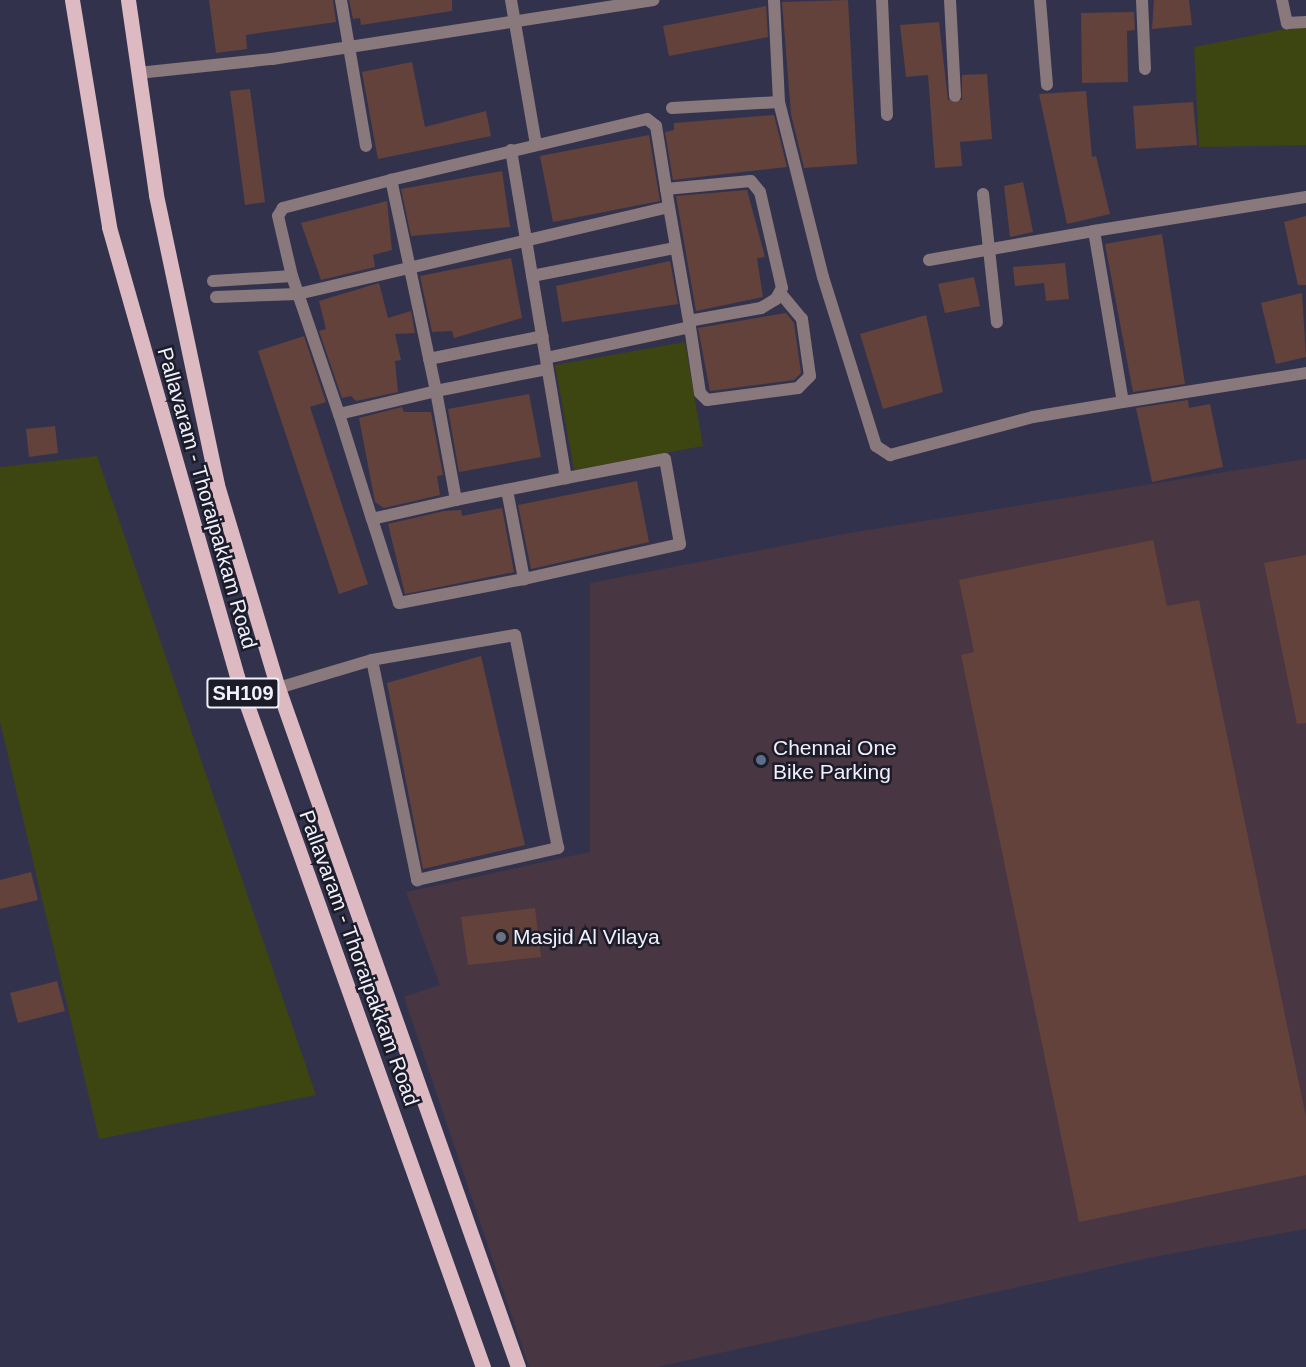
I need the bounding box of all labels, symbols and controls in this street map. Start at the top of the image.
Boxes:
street label: Pallavaram - Thoraipakkam Road [152,344,262,652]
road number: SH109 [206,676,280,710]
place label: Chennai One Bike Parking [773,735,897,785]
marker: Chennai One Bike Parking [754,753,768,767]
street label: Pallavaram - Thoraipakkam Road [294,807,424,1109]
place label: Masjid Al Vilaya [513,924,661,950]
marker: Masjid Al Vilaya [494,930,508,944]

